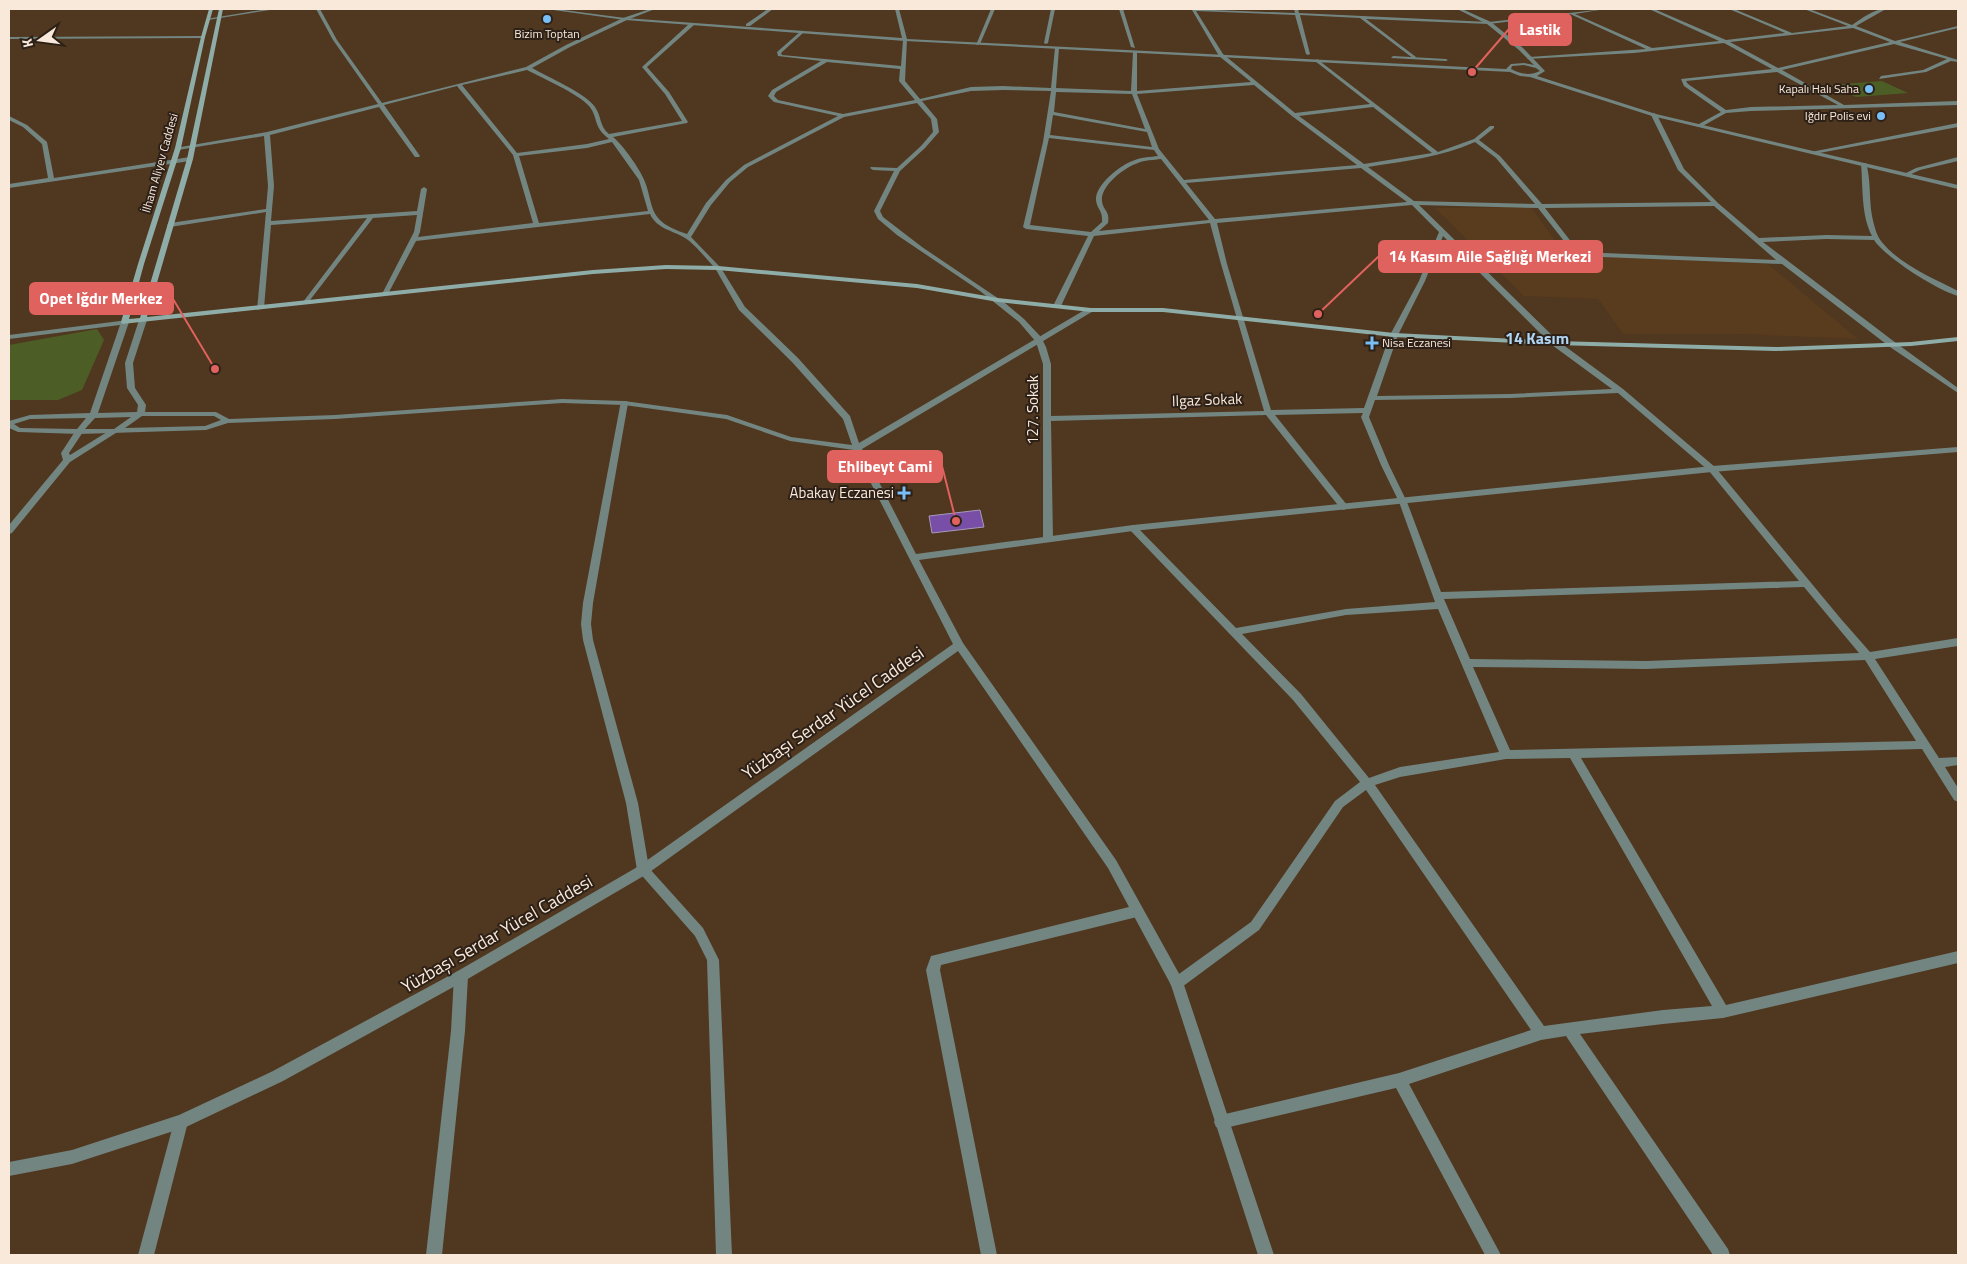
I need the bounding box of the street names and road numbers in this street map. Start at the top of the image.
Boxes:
street label: İlham Aliyev Caddesi [136,111,183,215]
street label: 127. Sokak [1021,375,1044,445]
street label: Ilgaz Sokak [1171,387,1243,412]
street label: Yüzbaşı Serdar Yücel Caddesi [736,639,929,786]
street label: Yüzbaşı Serdar Yücel Caddesi [396,868,598,1000]

